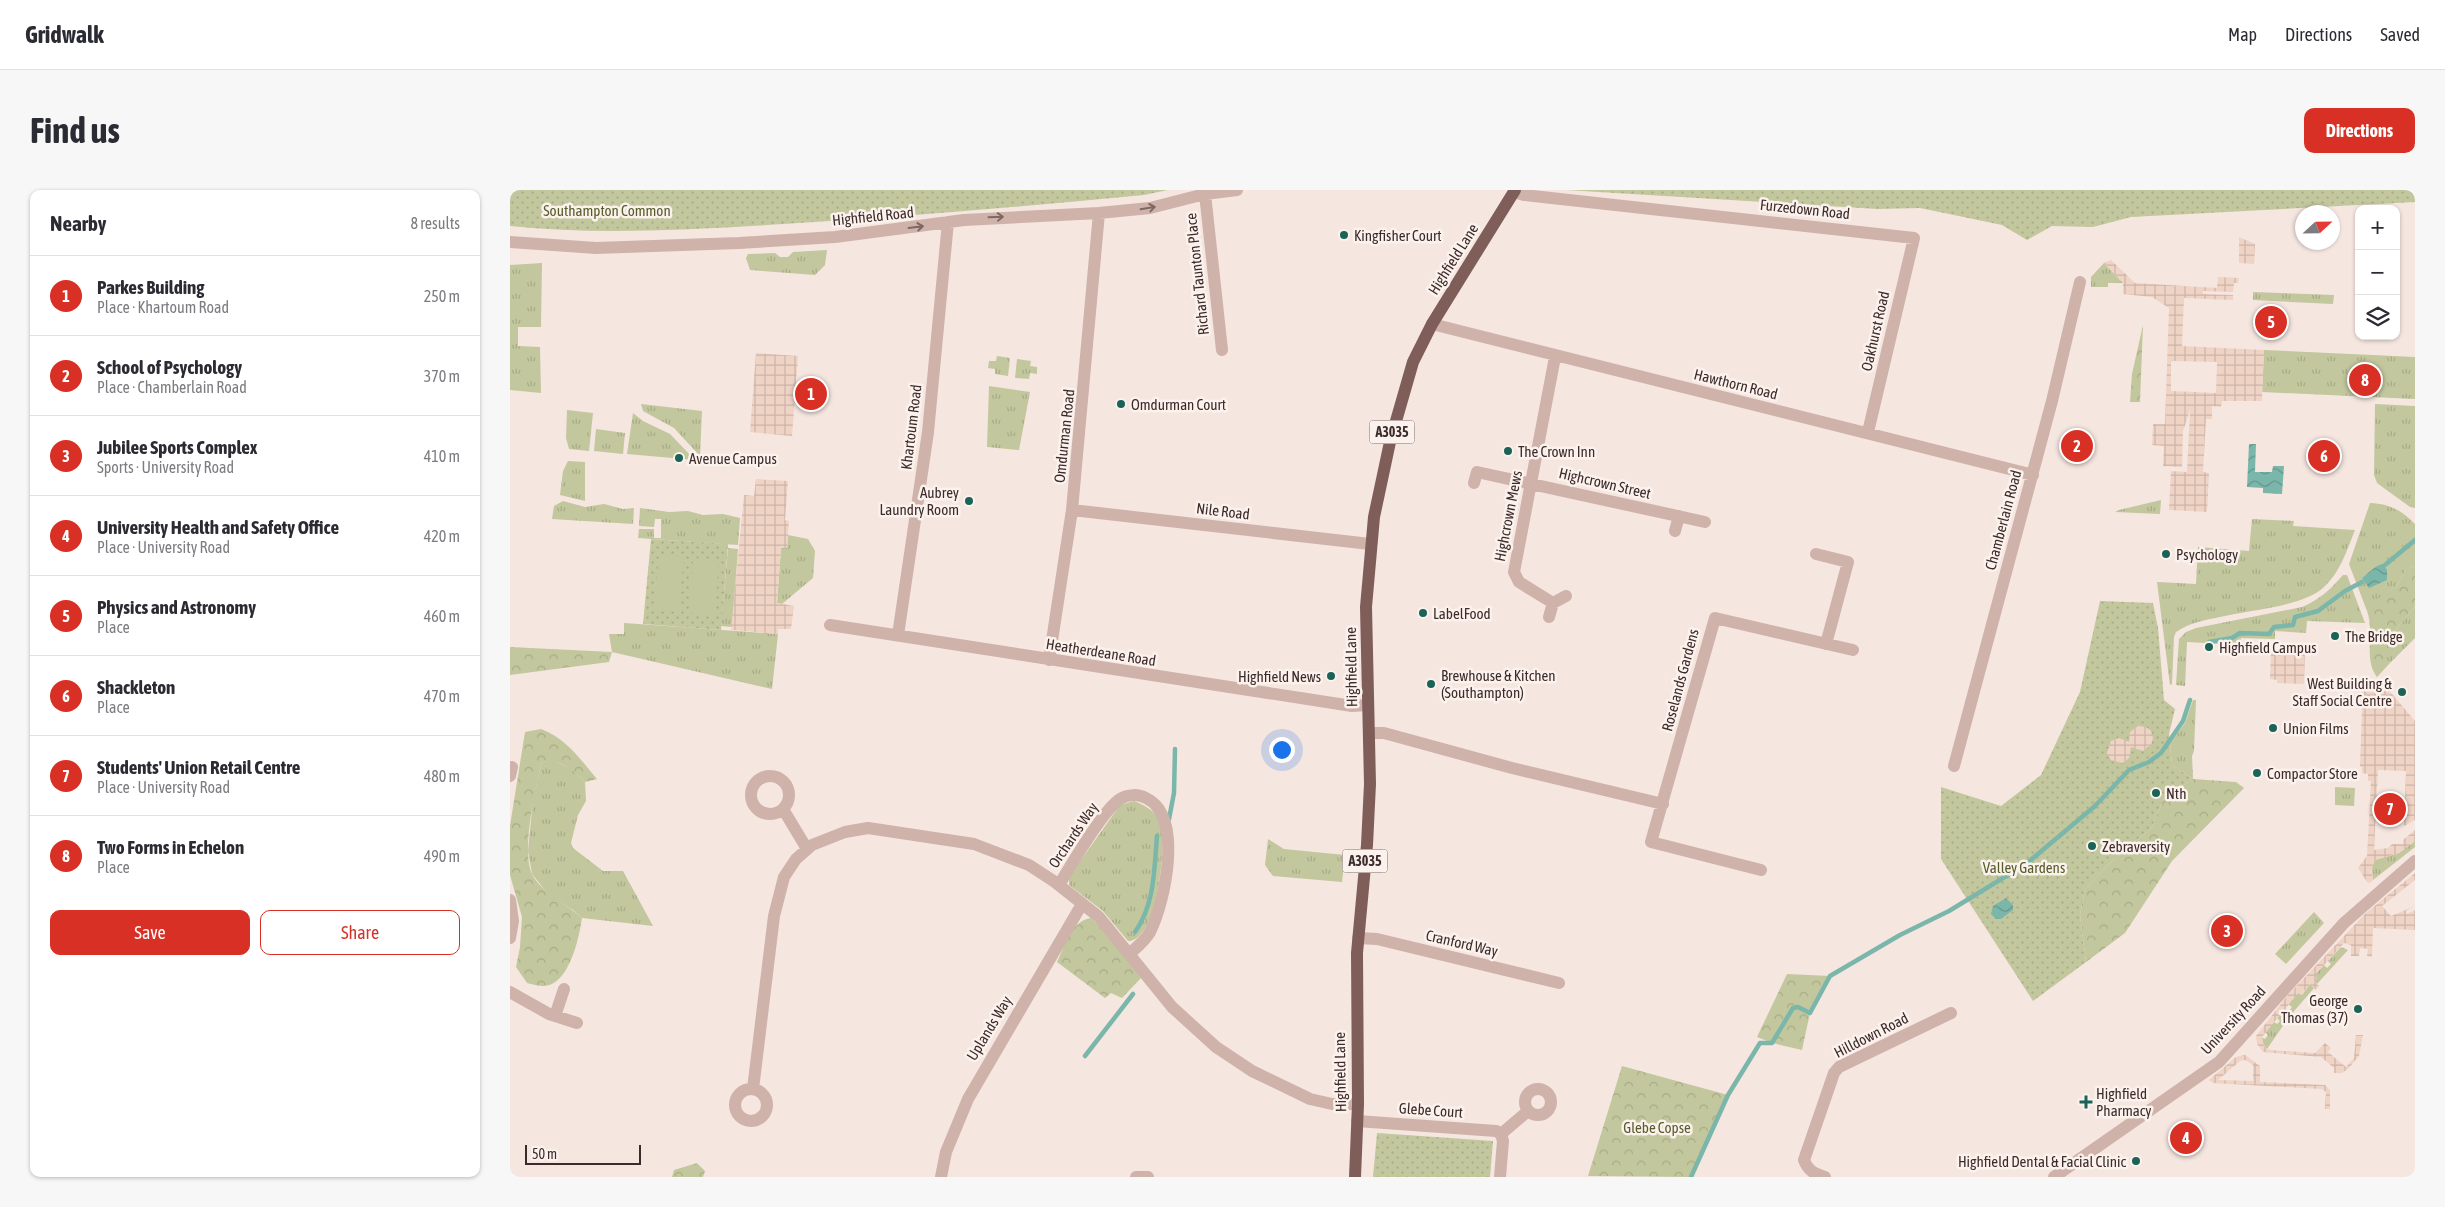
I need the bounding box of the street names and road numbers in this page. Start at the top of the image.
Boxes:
street label: Furzedown Road [1759,196,1851,222]
street label: Highfield Road [831,203,915,229]
street label: Richard Taunton Place [1182,212,1212,336]
street label: Highfield Lane [1425,220,1482,297]
street label: Oakhurst Road [1858,289,1892,373]
street label: Hawthorn Road [1692,365,1780,403]
street label: Khartoum Road [897,383,925,471]
street label: Omdurman Road [1051,388,1077,484]
road number: A3035 [1370,420,1414,443]
street label: Highcrown Street [1557,464,1653,502]
street label: Chamberlain Road [1982,468,2024,572]
street label: Highcrown Mews [1491,469,1525,563]
street label: Nile Road [1195,499,1251,523]
street label: Highfield Lane [1342,627,1360,707]
street label: Roselands Gardens [1658,627,1702,733]
street label: Heatherdeane Road [1045,635,1157,669]
street label: Orchards Way [1045,799,1101,871]
road number: A3035 [1342,849,1388,872]
street label: Cranford Way [1424,926,1500,960]
street label: University Road [2197,982,2269,1058]
street label: Uplands Way [963,993,1015,1063]
street label: Hilldown Road [1831,1009,1911,1061]
street label: Highfield Lane [1331,1032,1349,1112]
street label: Glebe Court [1398,1099,1464,1121]

